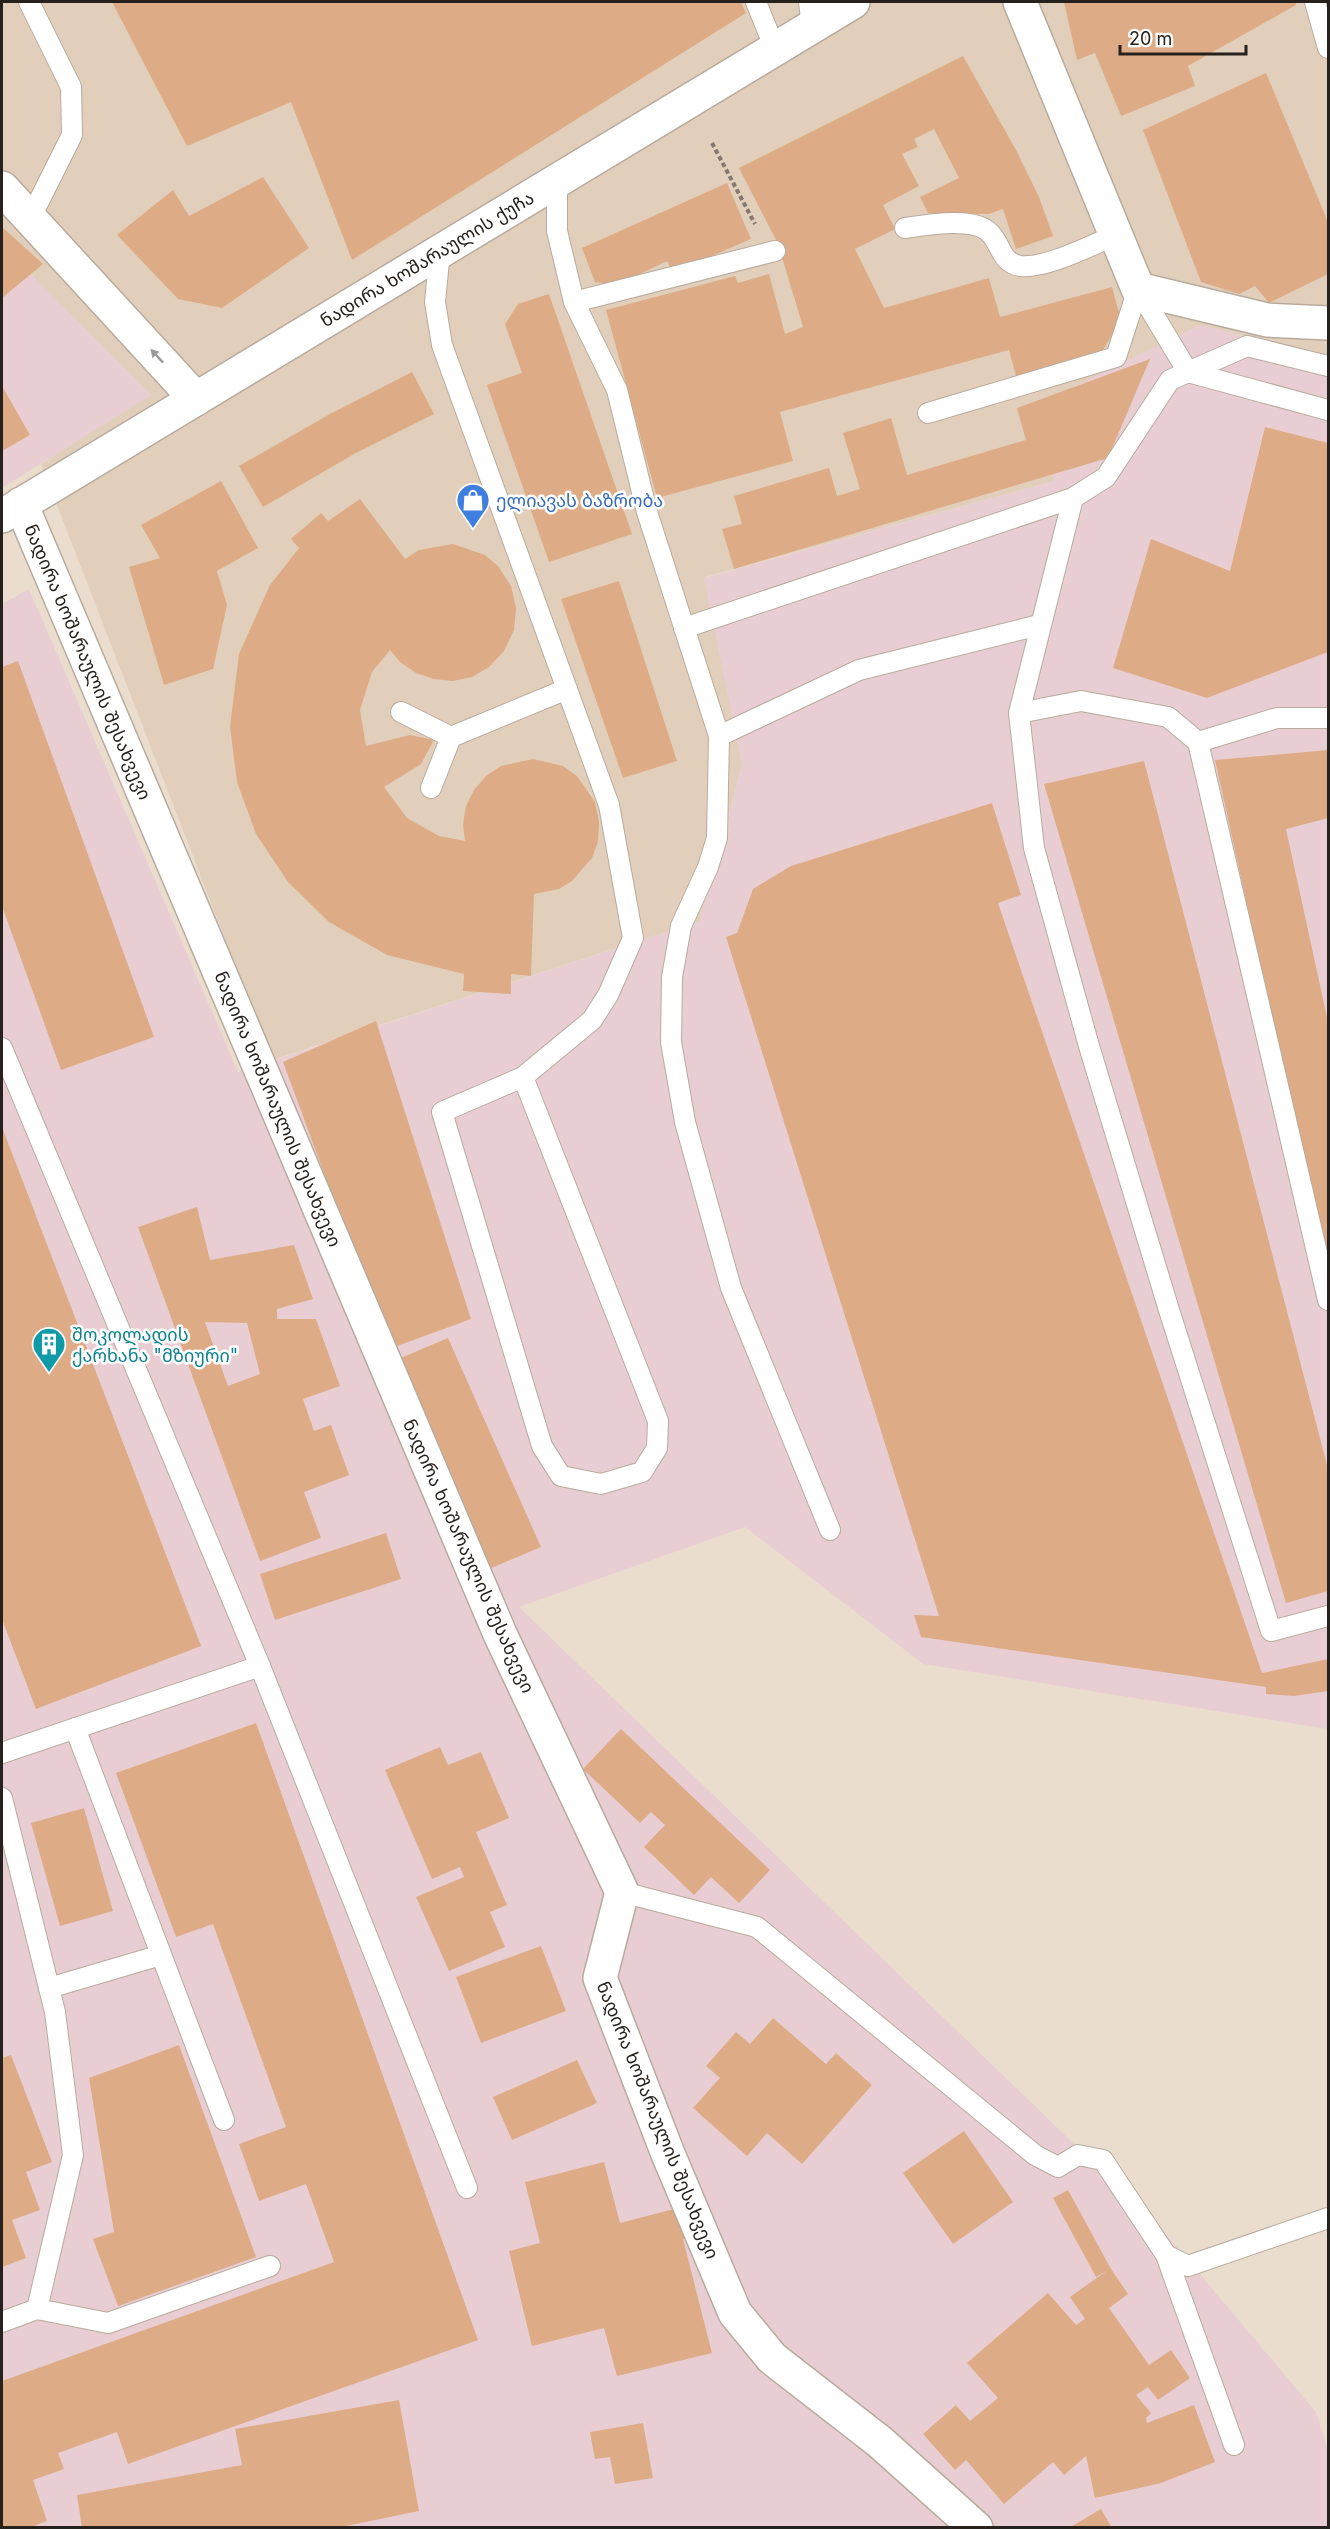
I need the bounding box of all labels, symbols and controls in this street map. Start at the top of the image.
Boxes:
scale bar [1120,18,1246,56]
text: 20 m [1129,28,1172,49]
street label: ნადირა ხოშარაულის ქუჩა [316,187,538,332]
one-way arrow [150,348,164,363]
shop icon: ელიავას ბაზრობა [455,482,491,529]
place label: ელიავას ბაზრობა [496,490,663,512]
street label: ნადირა ხოშარაულის შესახვევი [19,521,156,803]
street label: ნადირა ხოშარაულის შესახვევი [209,968,346,1250]
place label: შოკოლადის ქარხანა "მზიური" [72,1324,238,1367]
building icon: შოკოლადის ქარხანა "მზიური" [31,1326,67,1373]
street label: ნადირა ხოშარაულის შესახვევი [398,1416,539,1696]
street label: ნადირა ხოშარაულის შესახვევი [592,1978,723,2262]

